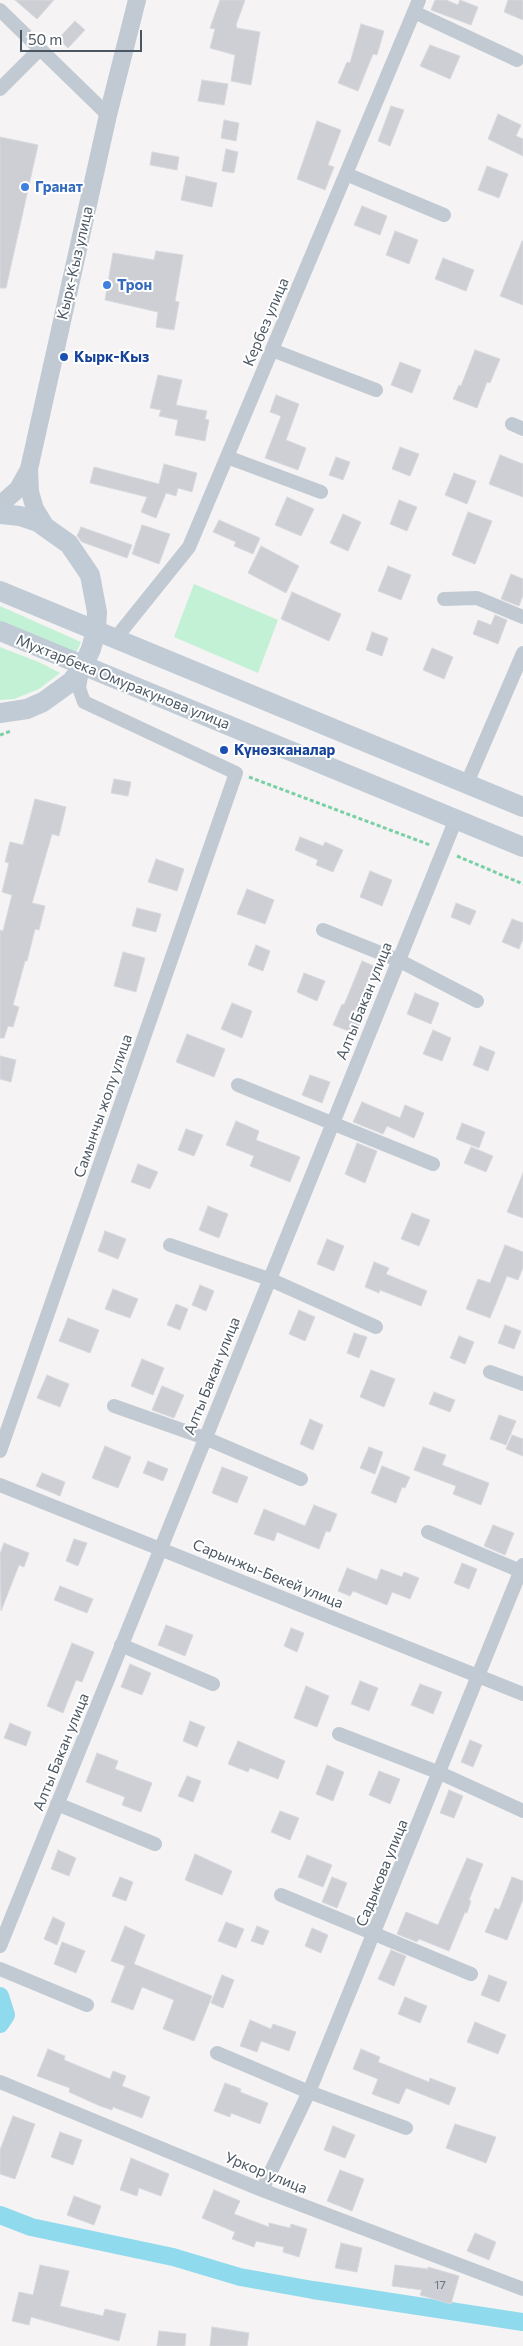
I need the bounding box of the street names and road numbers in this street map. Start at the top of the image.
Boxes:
street label: Кырк-Кыз улица [53,205,97,321]
street label: Кербез улица [239,275,293,369]
street label: Мухтарбека Омуракунова улица [13,631,233,733]
street label: Алты Бакан улица [332,940,396,1062]
street label: Самынчы жолу улица [70,1032,136,1180]
street label: Алты Бакан улица [180,1315,244,1437]
street label: Сарынжы-Бекей улица [190,1536,346,1612]
street label: Алты Бакан улица [29,1691,93,1813]
street label: Садыкова улица [352,1817,412,1929]
street label: Уркор улица [222,2148,310,2198]

